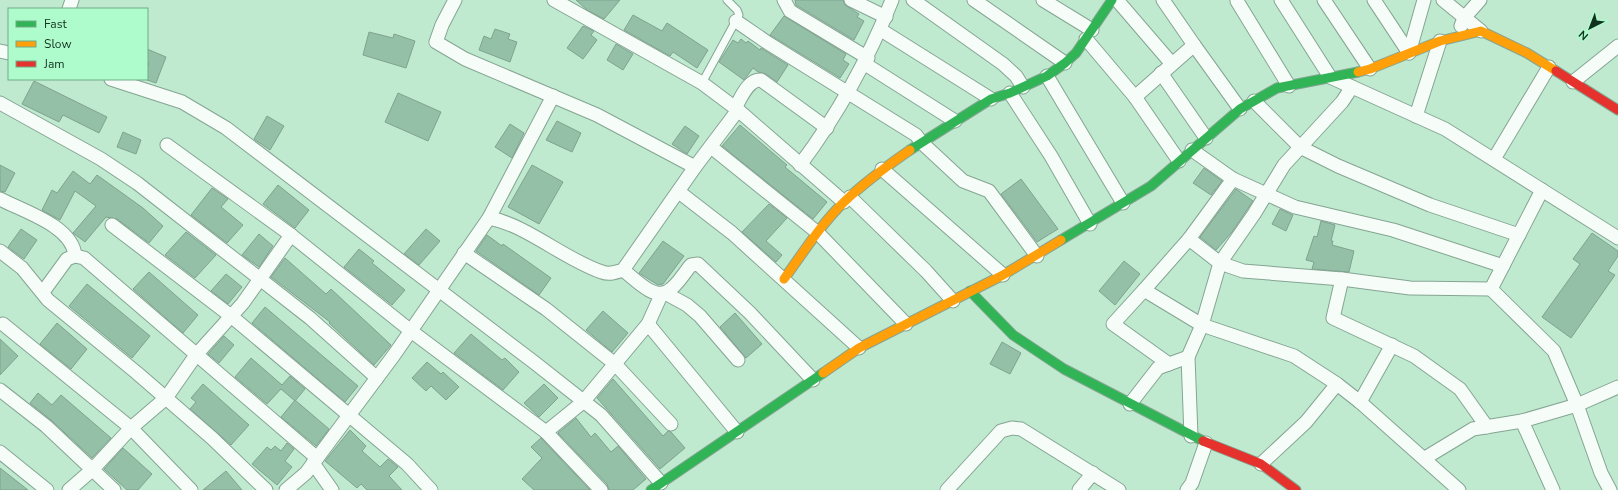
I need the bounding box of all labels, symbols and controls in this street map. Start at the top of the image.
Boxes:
legend [8,8,148,80]
north arrow [1570,8,1610,48]
text: Fast [44,16,67,32]
text: N [1576,27,1592,43]
text: Slow [44,36,72,52]
text: Jam [43,56,65,72]

